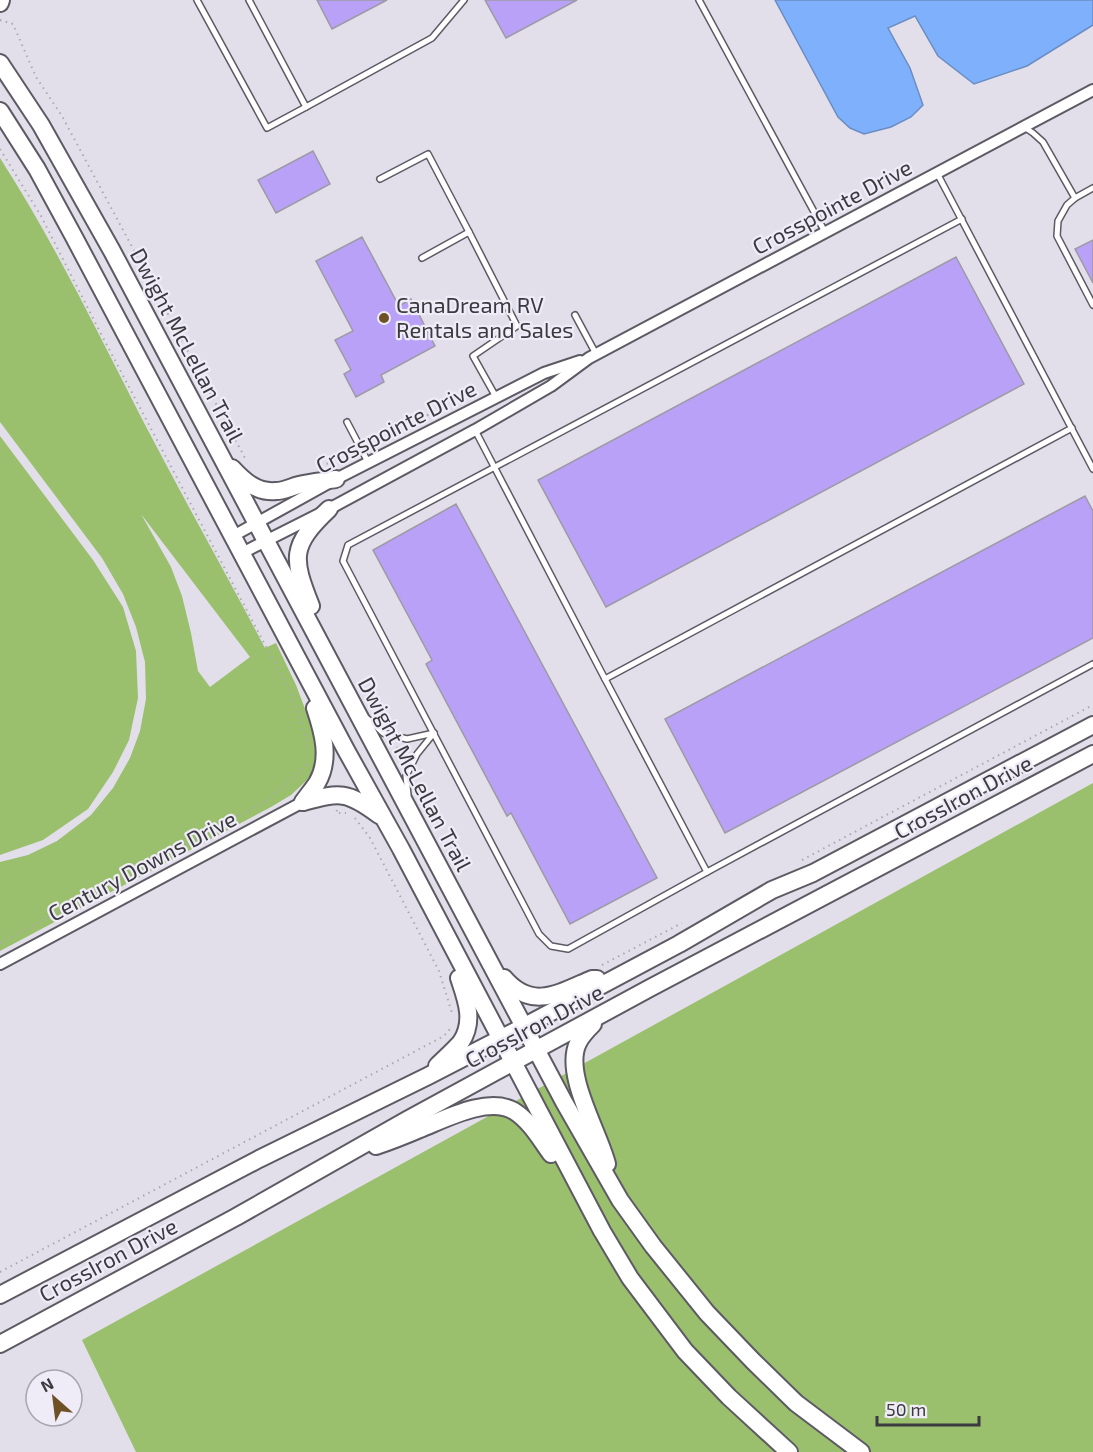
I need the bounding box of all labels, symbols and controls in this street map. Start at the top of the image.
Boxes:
street label: Crosspointe Drive [747,153,916,259]
street label: Dwight McLellan Trail [126,243,250,446]
place label: CanaDream RV Rentals and Sales [396,291,573,342]
marker: CanaDream RV Rentals and Sales [377,311,391,325]
street label: Crosspointe Drive [311,374,480,478]
street label: Dwight McLellan Trail [354,672,478,875]
street label: CrossIron Drive [889,749,1036,843]
street label: Century Downs Drive [43,805,240,926]
street label: CrossIron Drive [460,978,607,1072]
street label: CrossIron Drive [34,1212,181,1306]
north arrow [24,1368,84,1428]
text: N [37,1373,56,1395]
scale bar [877,1389,979,1427]
text: 50 m [886,1398,926,1420]

